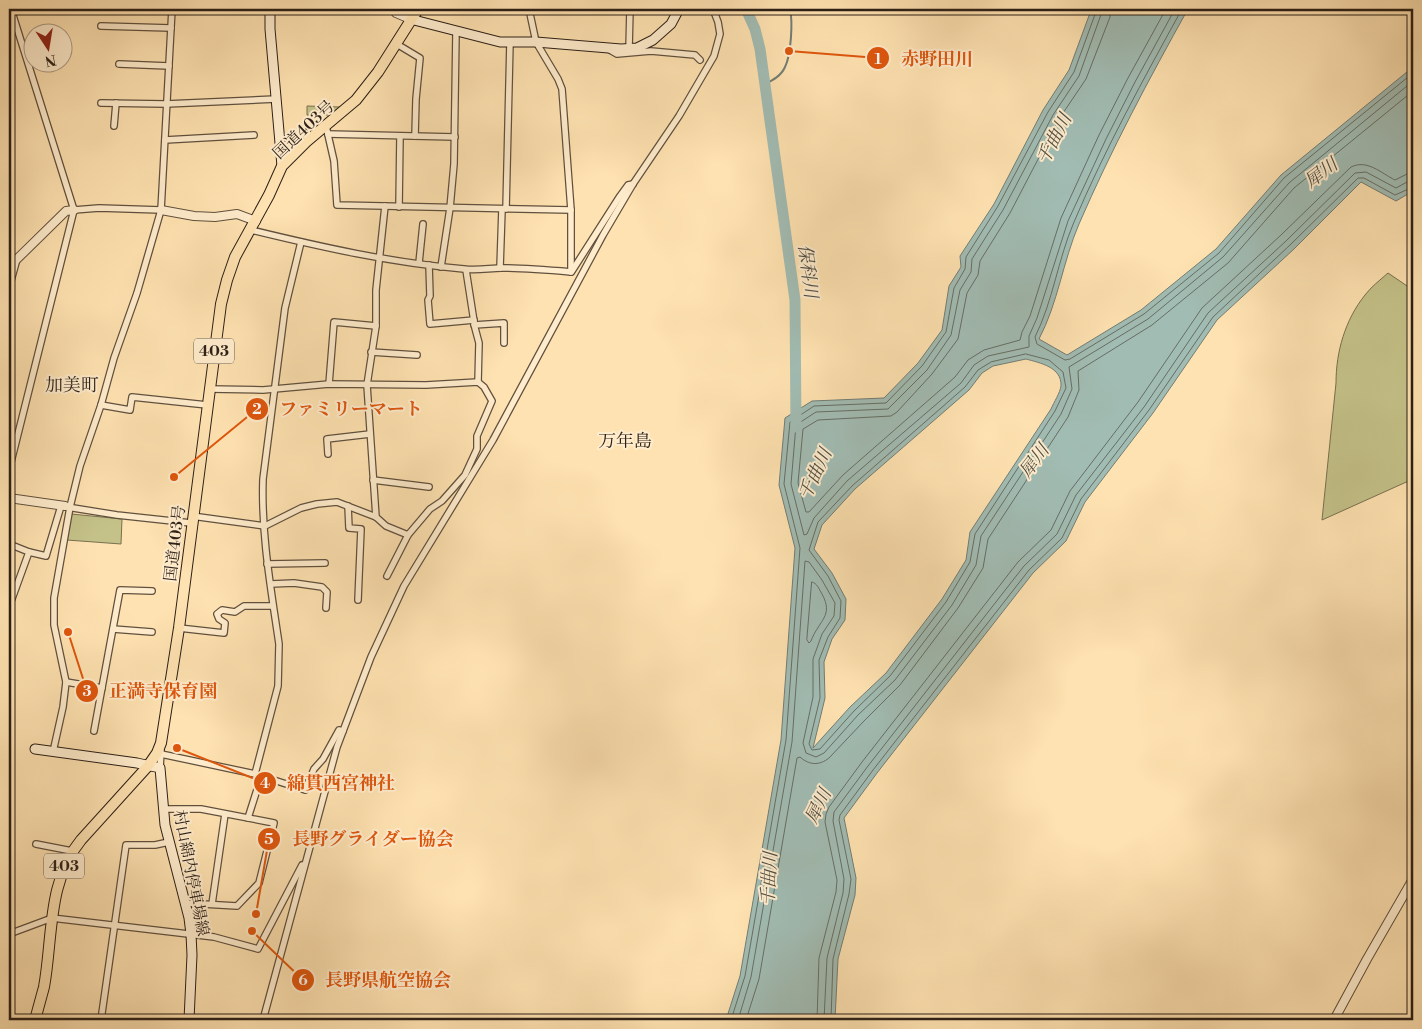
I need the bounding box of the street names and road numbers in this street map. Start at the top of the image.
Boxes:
street label: 国道403号 [269,96,339,163]
road number: 403 [194,338,234,364]
street label: 国道403号 [160,504,190,583]
street label: 村山綿内停車場線 [169,808,213,938]
road number: 403 [44,854,84,878]

